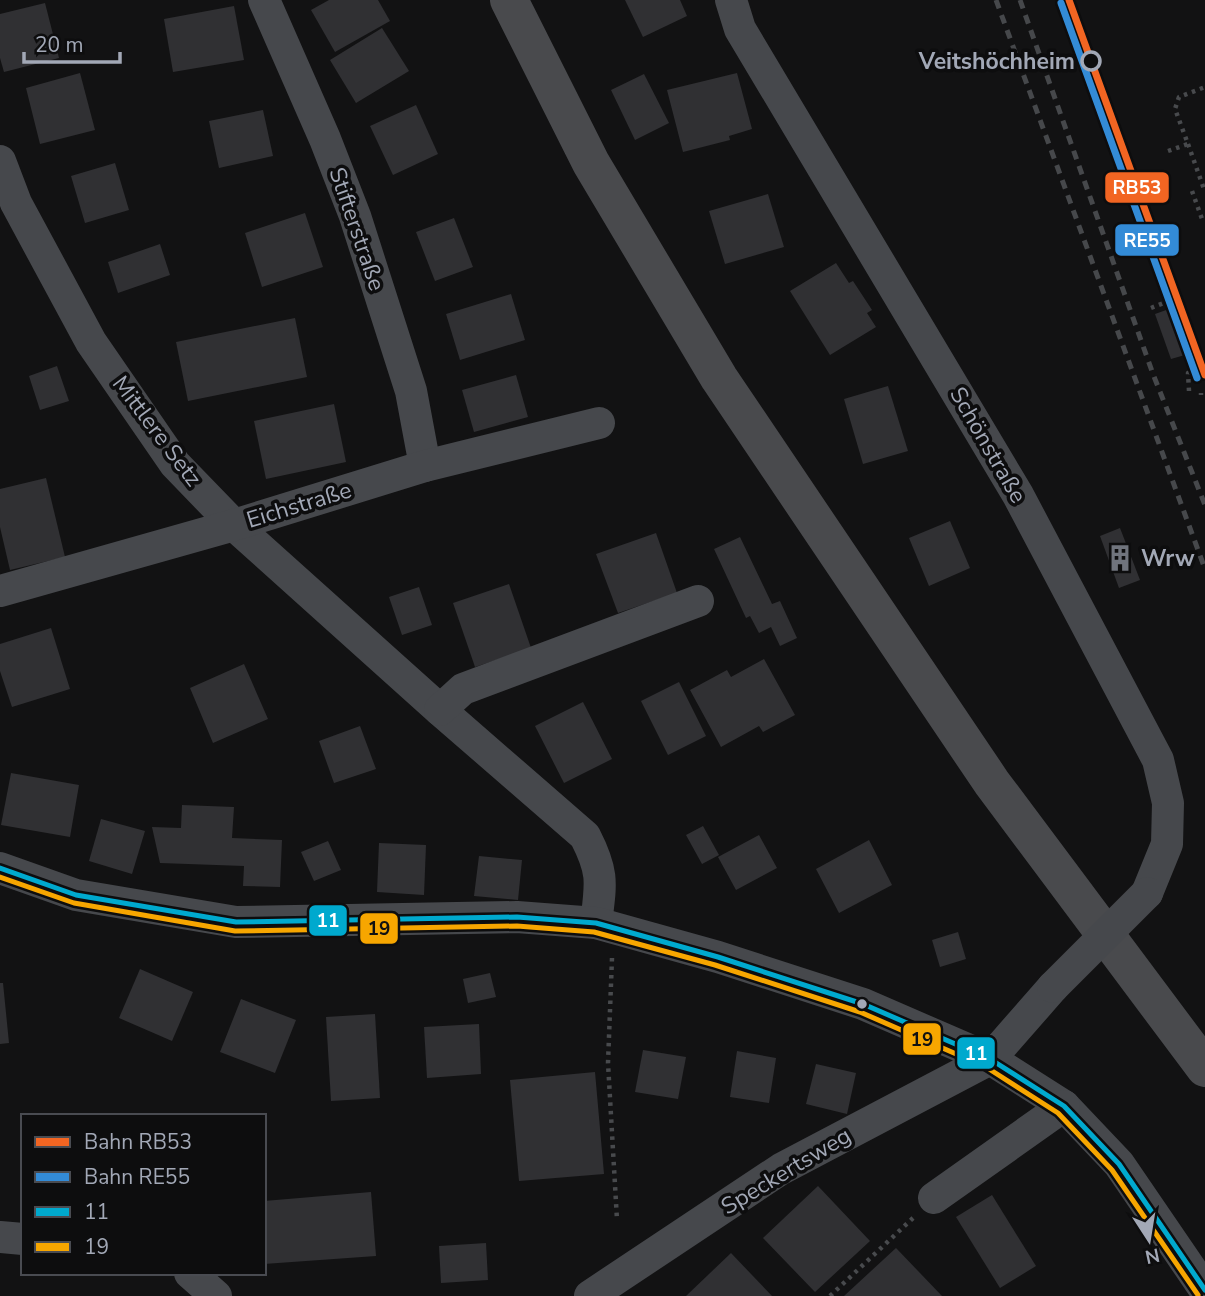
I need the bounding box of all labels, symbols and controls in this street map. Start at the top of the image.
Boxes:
scale bar [24,21,121,65]
text: 20 m [35,31,84,59]
place label: Veitshöchheim [918,46,1075,77]
marker: Veitshöchheim [1081,51,1101,71]
street label: Stifterstraße [321,163,393,295]
line badge: RB53 [1104,171,1170,204]
text: RB53 [1113,175,1161,201]
line badge: RE55 [1114,223,1180,257]
text: RE55 [1123,228,1171,254]
street label: Mittlere Setz [105,369,209,493]
street label: Schönstraße [942,381,1034,509]
street label: Eichstraße [243,474,355,536]
building icon: Wrw [1105,543,1135,573]
place label: Wrw [1141,543,1195,574]
line badge: 11 [308,904,348,937]
text: 11 [317,908,339,934]
line badge: 19 [359,912,399,945]
text: 19 [368,916,390,942]
unlabelled marker [855,997,869,1011]
line badge: 19 [902,1022,942,1056]
text: 19 [911,1027,933,1053]
line badge: 11 [956,1036,996,1070]
text: 11 [965,1041,987,1067]
legend [21,1114,266,1275]
street label: Speckertsweg [715,1120,857,1222]
text: Bahn RB53 [84,1128,192,1156]
text: Bahn RE55 [84,1163,190,1191]
text: 11 [84,1198,109,1226]
north arrow [1114,1205,1184,1275]
text: 19 [84,1233,109,1261]
text: N [1143,1241,1162,1270]

